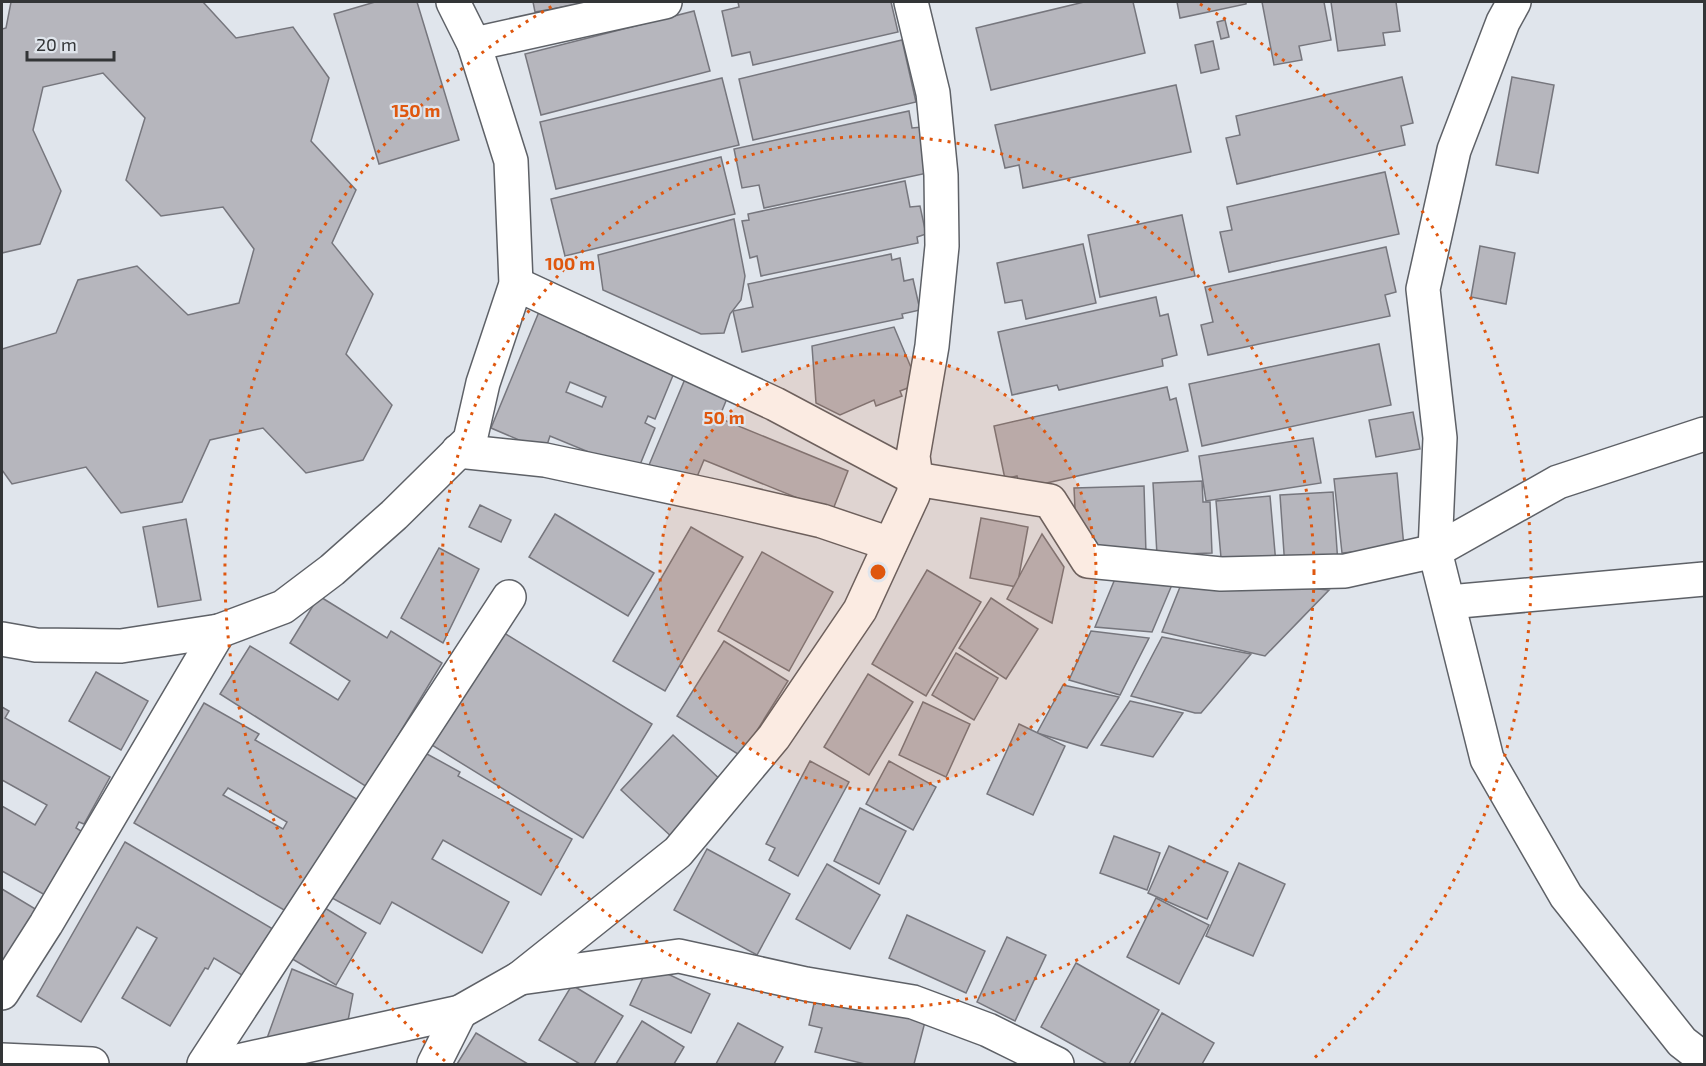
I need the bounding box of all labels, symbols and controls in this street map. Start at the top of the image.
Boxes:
scale bar [27,24,114,62]
text: 20 m [36,33,77,55]
text: 150 m [392,99,440,121]
text: 100 m [545,252,595,274]
text: 50 m [703,406,745,428]
centre of rings [868,562,888,582]

